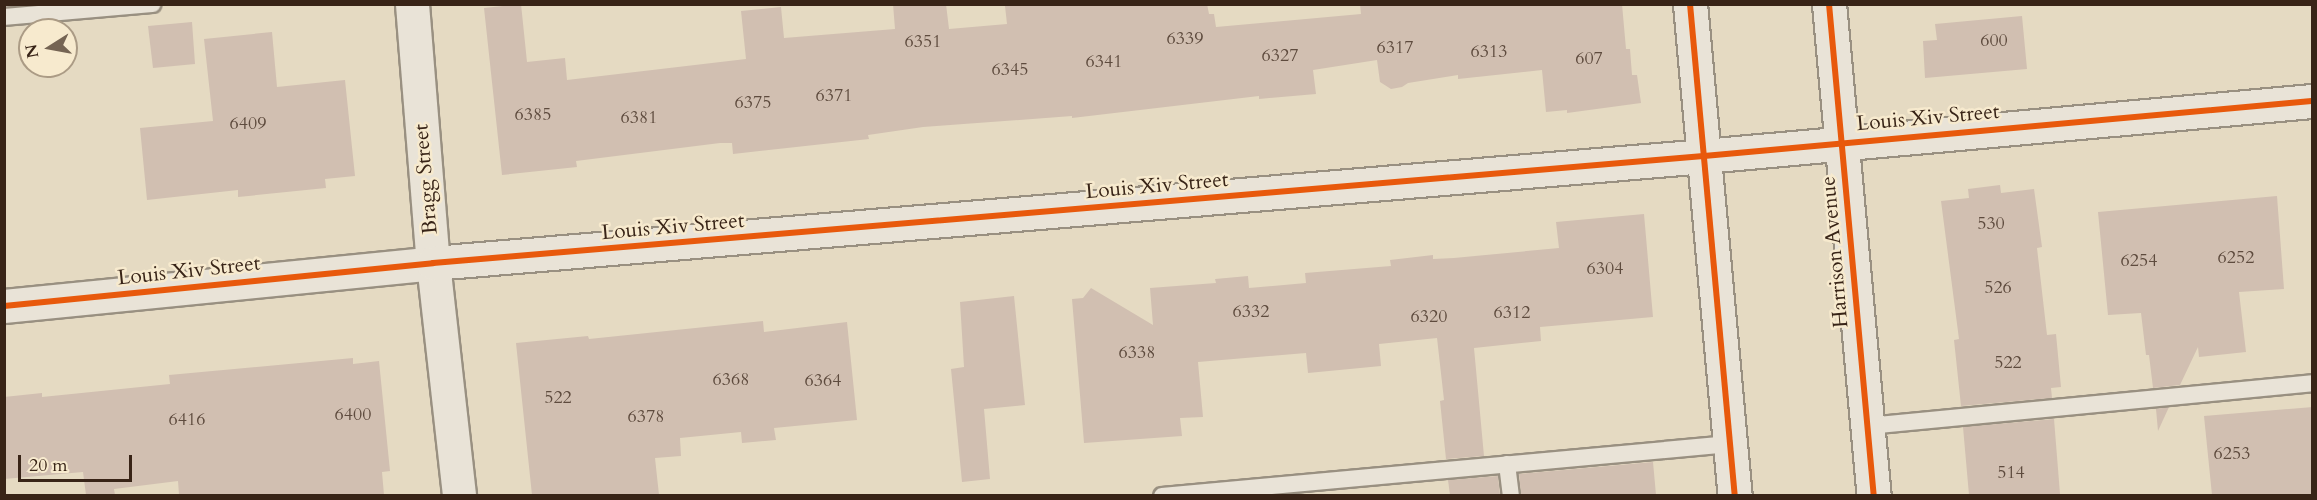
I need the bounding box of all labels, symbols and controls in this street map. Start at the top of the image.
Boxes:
north arrow [18,18,78,78]
house number: 6339 [1167,28,1203,50]
house number: 600 [1980,30,2008,52]
house number: 6351 [905,31,941,53]
house number: 6317 [1377,37,1413,59]
house number: 6313 [1471,41,1507,63]
text: N [20,42,44,60]
house number: 6327 [1262,45,1298,67]
house number: 607 [1575,48,1603,70]
house number: 6341 [1086,51,1122,73]
house number: 6345 [992,59,1028,81]
house number: 6371 [816,85,852,107]
house number: 6375 [735,92,771,114]
street label: Louis Xiv Street [1855,99,2001,137]
house number: 6385 [515,104,551,126]
house number: 6381 [621,107,657,129]
house number: 6409 [230,113,266,135]
street label: Bragg Street [409,123,443,235]
street label: Louis Xiv Street [1084,167,1230,205]
street label: Harrison Avenue [1816,175,1854,329]
street label: Louis Xiv Street [600,208,746,246]
house number: 530 [1977,213,2005,235]
house number: 6252 [2218,247,2254,269]
house number: 6254 [2121,250,2157,272]
street label: Louis Xiv Street [116,251,262,291]
house number: 6304 [1587,258,1623,280]
house number: 526 [1984,277,2012,299]
house number: 6332 [1233,301,1269,323]
house number: 6312 [1494,302,1530,324]
house number: 6320 [1411,306,1447,328]
house number: 6338 [1119,342,1155,364]
house number: 522 [1994,352,2022,374]
house number: 6368 [713,369,749,391]
house number: 6364 [805,370,841,392]
house number: 522 [544,387,572,409]
house number: 6400 [335,404,371,426]
house number: 6378 [628,406,664,428]
house number: 6416 [169,409,205,431]
scale bar [21,443,135,481]
house number: 6253 [2214,443,2250,465]
text: 20 m [29,453,68,478]
house number: 514 [1997,462,2025,484]

